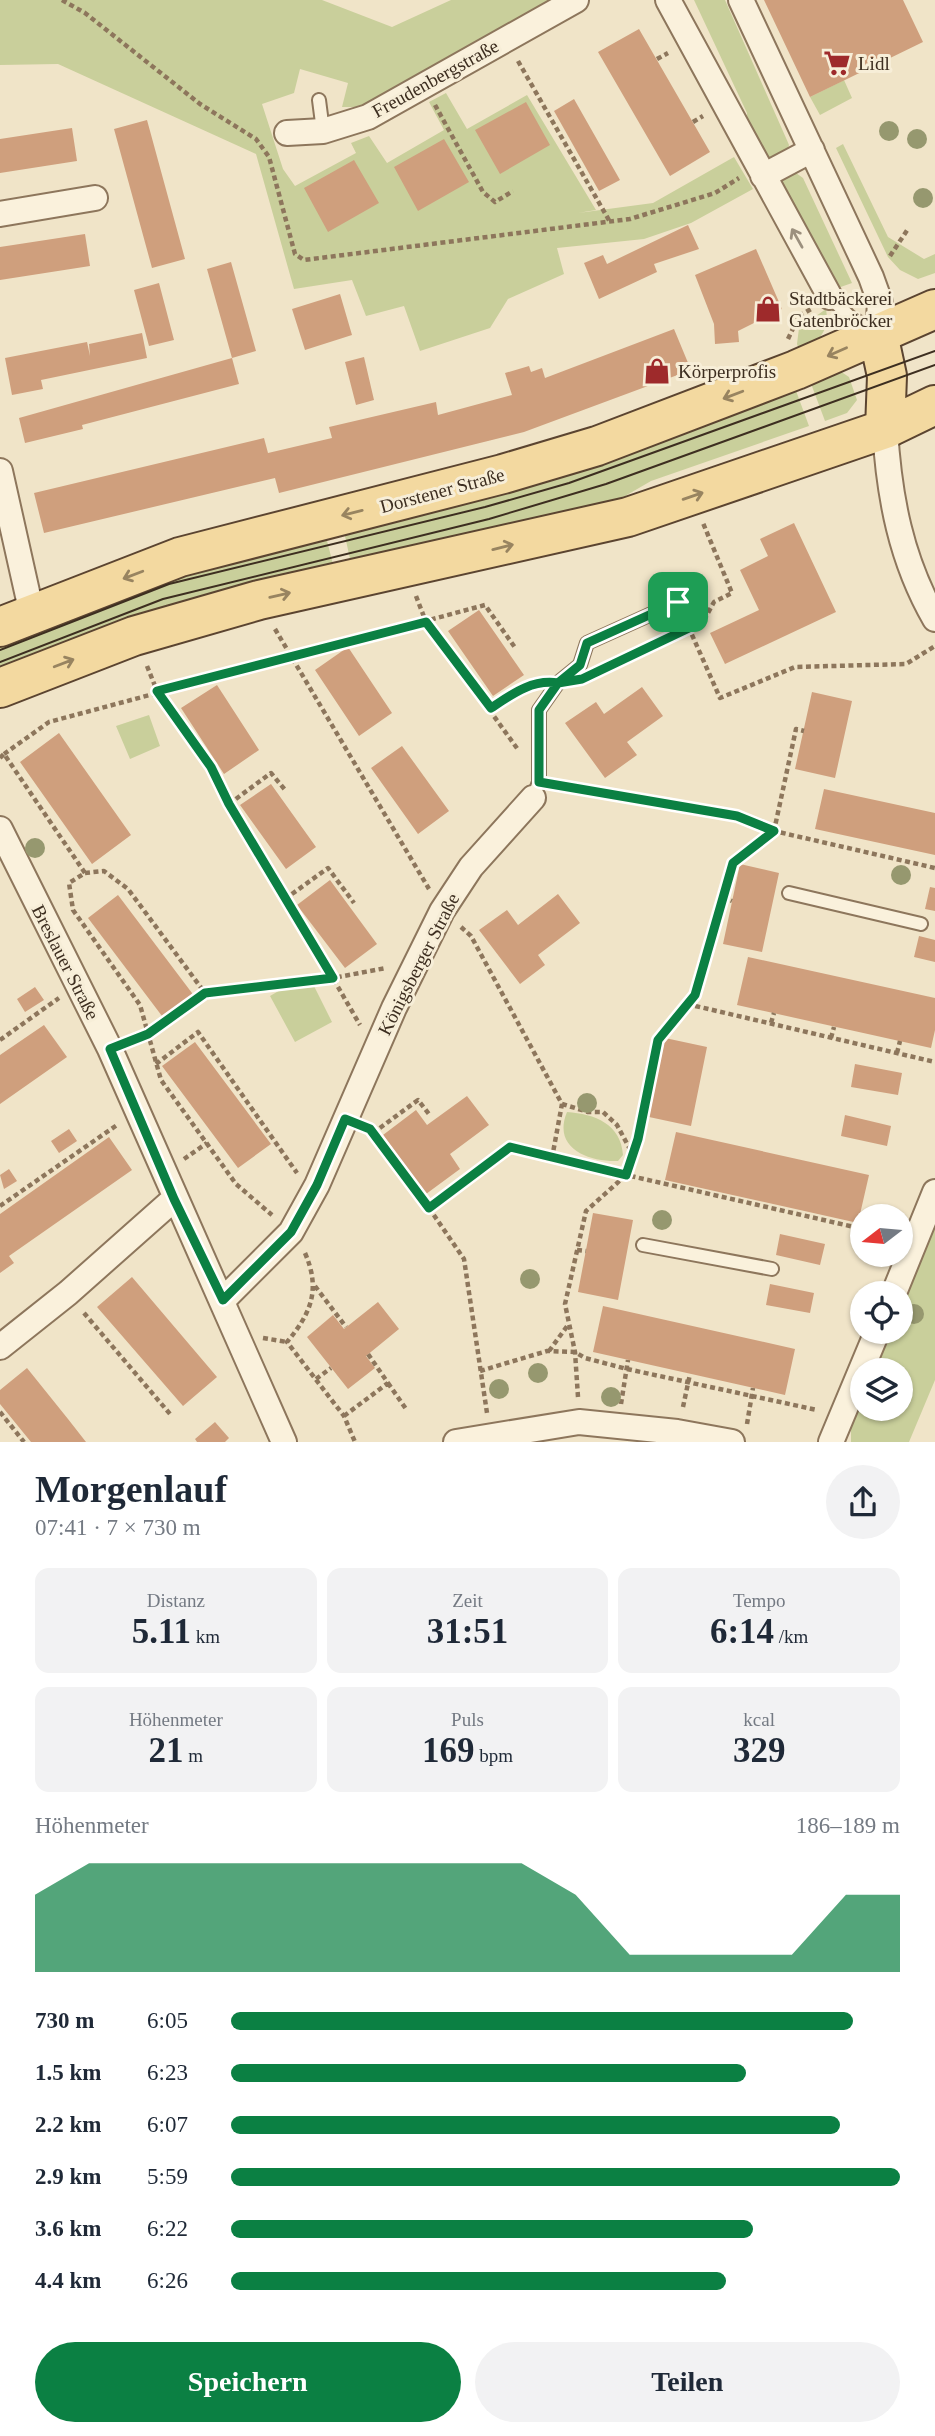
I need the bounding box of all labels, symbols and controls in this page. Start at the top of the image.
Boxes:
street label: Freudenbergstraße [368,35,502,122]
supermarket icon: Lidl [822,48,852,78]
place label: Lidl [858,53,890,74]
one-way arrow [790,228,804,248]
place label: Stadtbäckerei Gatenbröcker [789,288,893,331]
shop icon: Stadtbäckerei Gatenbröcker [753,294,783,324]
one-way arrow [827,346,848,359]
shop icon: Körperprofis [642,356,672,386]
place label: Körperprofis [678,361,776,382]
one-way arrow [722,390,744,402]
street label: Dorstener Straße [377,464,507,517]
one-way arrow [682,489,704,501]
one-way arrow [341,507,364,520]
one-way arrow [491,540,514,553]
one-way arrow [123,570,145,582]
pin [648,572,708,632]
icon: arrive [659,583,697,621]
one-way arrow [268,588,291,602]
one-way arrow [52,656,74,669]
street label: Königsberger Straße [374,890,463,1039]
street label: Breslauer Straße [28,901,104,1023]
north arrow [850,1204,914,1267]
map controls [850,1204,913,1421]
button: locate [850,1281,913,1344]
button: layers [850,1358,913,1421]
button: share [826,1465,900,1539]
text: Morgenlauf [35,1468,227,1510]
text: 07:41 · 7 × 730 m [35,1515,201,1540]
text: Distanz [147,1590,205,1611]
text: Zeit [452,1590,483,1611]
text: Tempo [733,1590,785,1611]
text: 5.11 [132,1612,191,1651]
text: 31:51 [427,1612,508,1651]
text: 6:14 [710,1612,774,1651]
text: km [191,1626,220,1647]
text: /km [774,1626,808,1647]
text: Höhenmeter [129,1709,223,1730]
text: Puls [451,1709,484,1730]
text: kcal [743,1709,775,1730]
text: 21 [149,1731,184,1770]
text: 169 [422,1731,474,1770]
text: 329 [733,1731,785,1770]
text: m [184,1745,203,1766]
text: bpm [474,1745,513,1766]
text: Höhenmeter [35,1813,149,1838]
text: 186–189 m [796,1813,900,1838]
text: 730 m [35,2008,94,2033]
text: 6:05 [147,2008,188,2033]
text: 1.5 km [35,2060,101,2085]
text: 6:23 [147,2060,188,2085]
text: 2.2 km [35,2112,101,2137]
text: 6:07 [147,2112,188,2137]
text: 2.9 km [35,2164,101,2189]
text: 5:59 [147,2164,188,2189]
text: 3.6 km [35,2216,101,2241]
text: 6:22 [147,2216,188,2241]
text: 4.4 km [35,2268,101,2293]
text: 6:26 [147,2268,188,2293]
button: Speichern [35,2342,461,2422]
button: Teilen [475,2342,900,2422]

